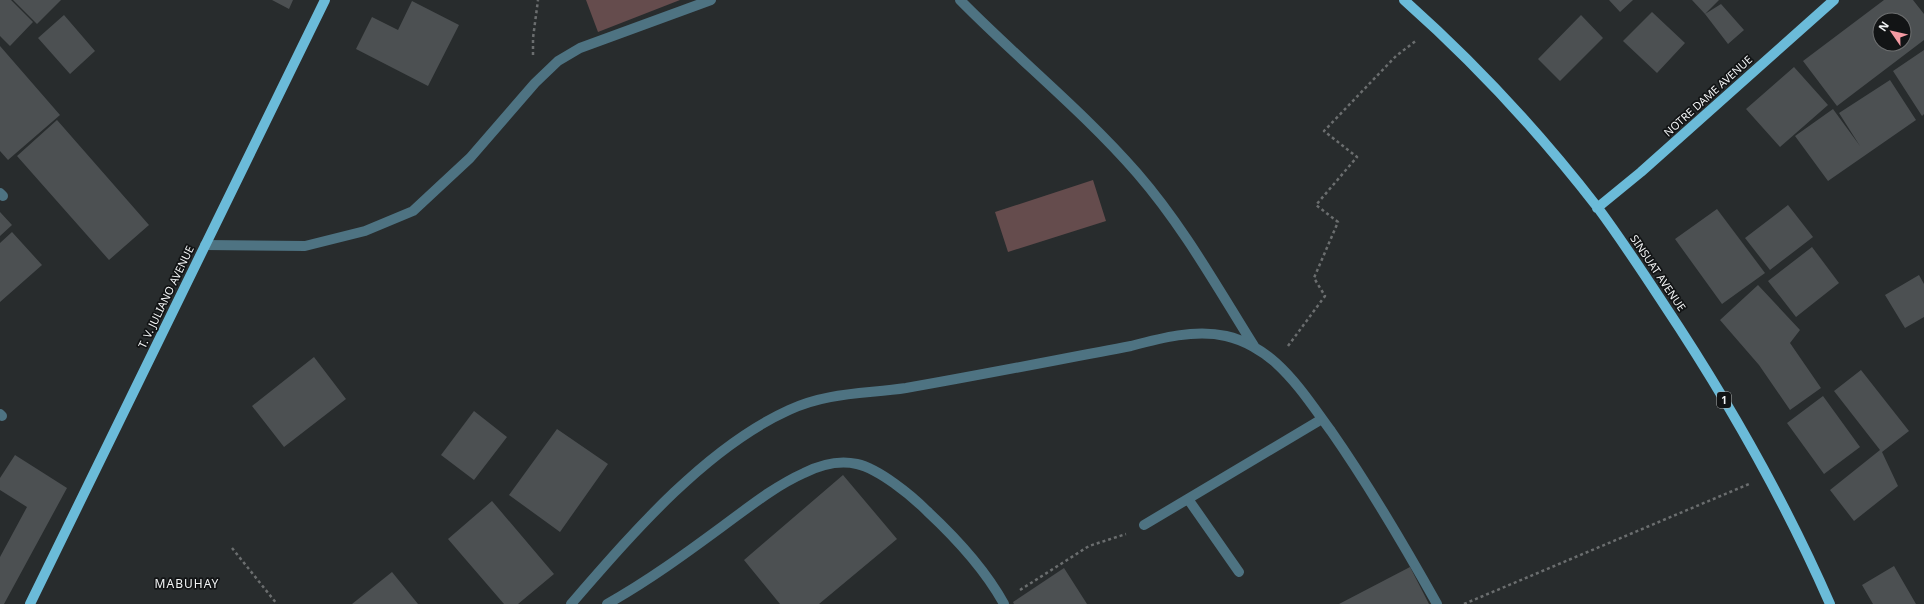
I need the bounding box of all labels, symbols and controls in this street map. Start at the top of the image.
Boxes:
north arrow [1872,12,1912,52]
text: N [1875,18,1892,34]
street label: NOTRE DAME AVENUE [1660,52,1755,139]
street label: SINSUAT AVENUE [1627,232,1690,314]
street label: T. V. JULIANO AVENUE [134,243,197,351]
road number: 1 [1717,392,1731,408]
district label: MABUHAY [155,575,219,592]

